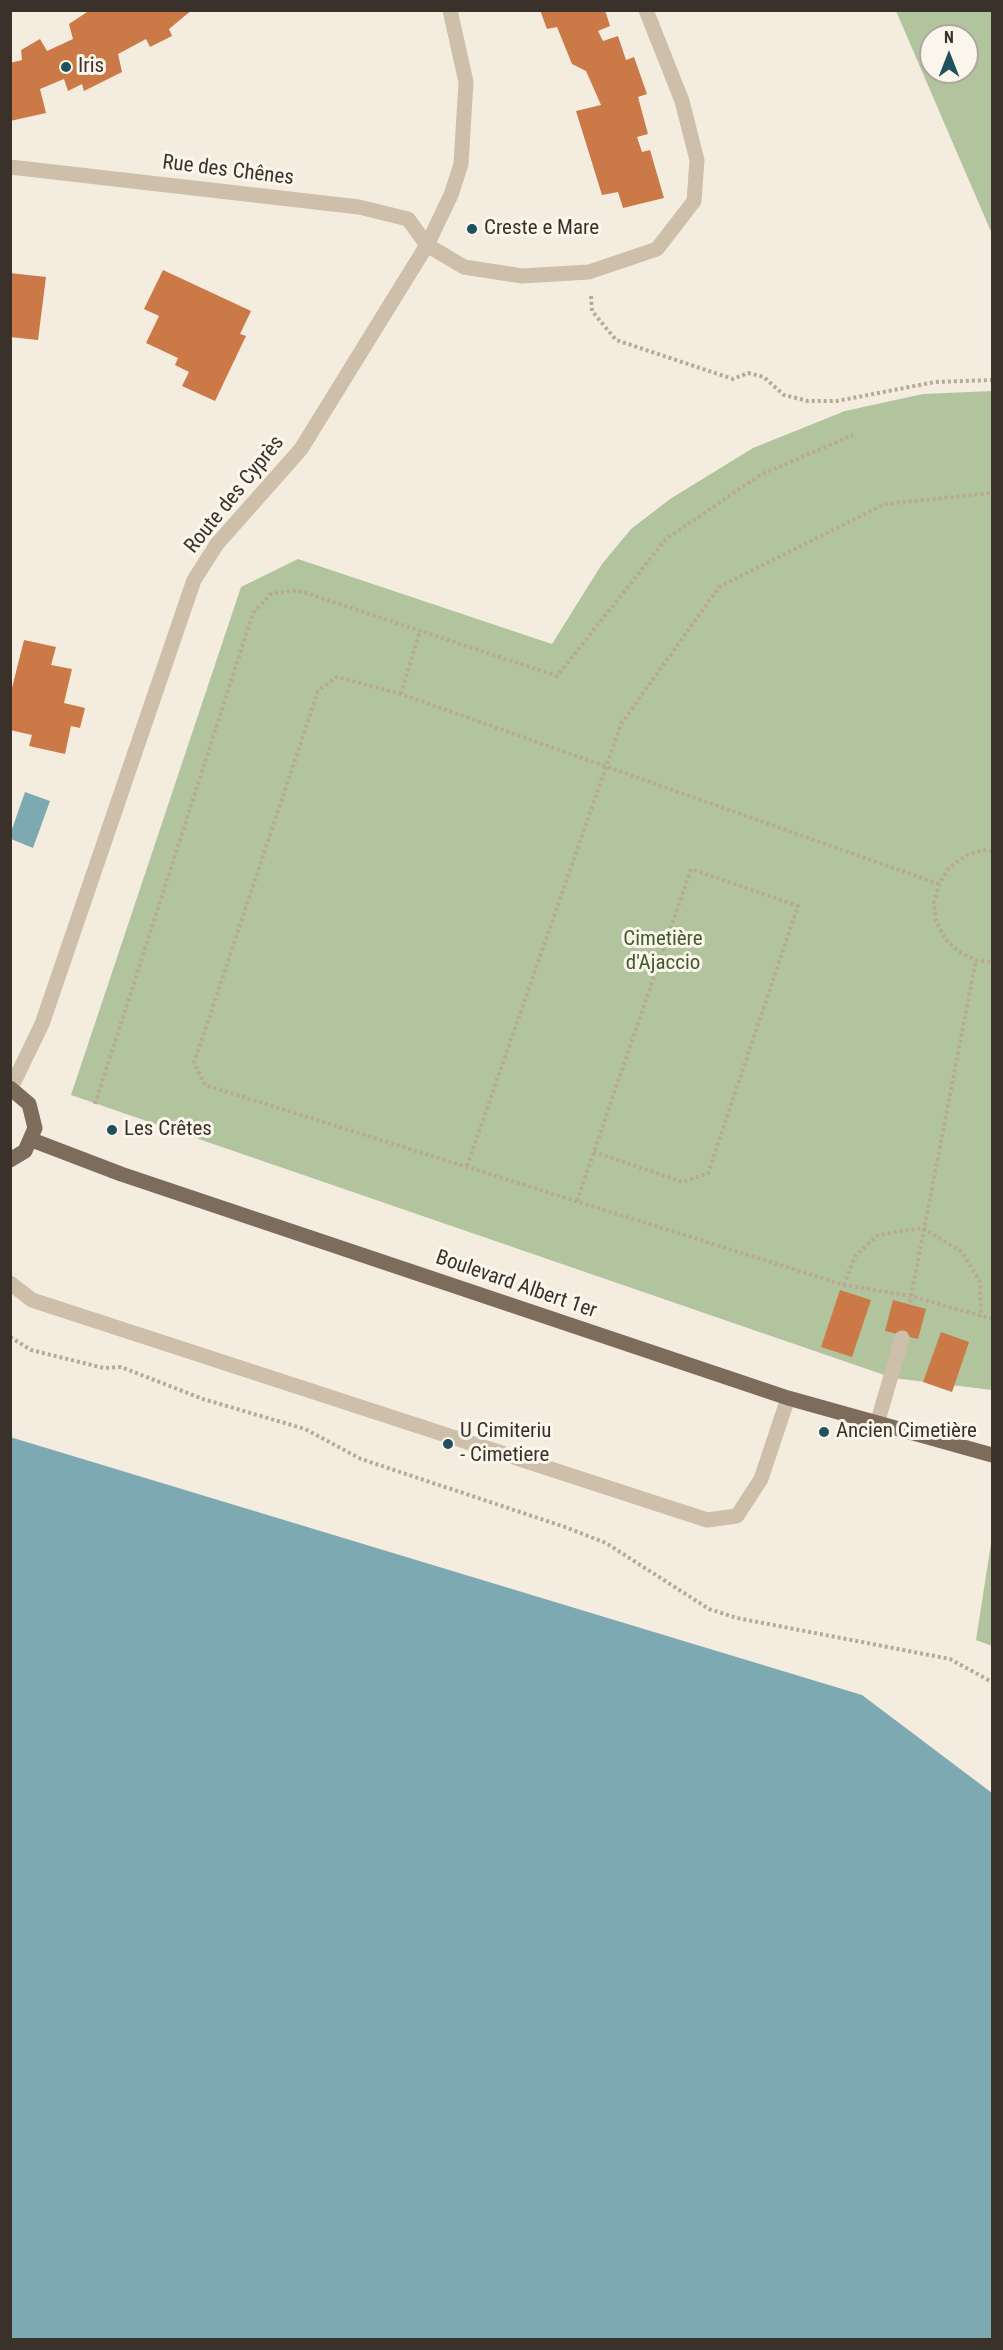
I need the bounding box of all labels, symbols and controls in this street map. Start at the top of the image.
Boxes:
north arrow [919,24,979,84]
text: N [944,28,954,47]
place label: Iris [78,54,104,80]
marker: Iris [59,60,73,74]
street label: Rue des Chênes [161,150,295,192]
place label: Creste e Mare [484,216,599,242]
marker: Creste e Mare [465,222,479,236]
street label: Route des Cyprès [180,431,290,559]
park label: Cimetière d'Ajaccio [623,927,703,977]
place label: Les Crêtes [124,1117,212,1143]
marker: Les Crêtes [105,1123,119,1137]
street label: Boulevard Albert 1er [432,1246,600,1324]
place label: U Cimiteriu - Cimetiere [460,1419,551,1469]
place label: Ancien Cimetière [836,1419,977,1445]
marker: Ancien Cimetière [817,1425,831,1439]
marker: U Cimiteriu - Cimetiere [441,1437,455,1451]

